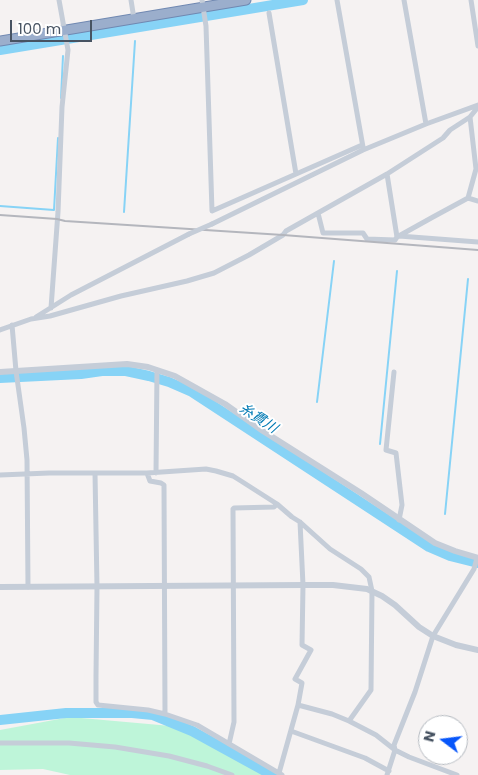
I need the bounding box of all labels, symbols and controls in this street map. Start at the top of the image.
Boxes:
scale bar [12,10,95,42]
text: 100 m [18,18,61,39]
water label: 糸貫川 [236,401,280,437]
north arrow [418,715,468,765]
text: N [418,729,440,744]

